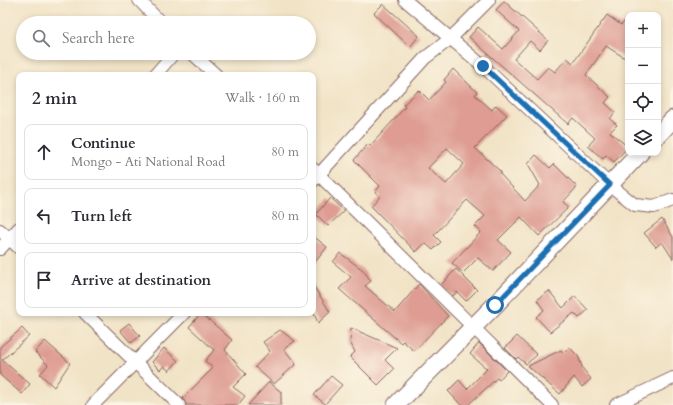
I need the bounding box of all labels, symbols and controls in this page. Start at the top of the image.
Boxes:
map controls [625,12,661,156]
button: + [625,12,661,48]
search box [16,16,316,60]
icon: search [30,27,52,49]
text: Search here [62,28,135,48]
button: − [625,48,661,84]
route end [474,57,492,75]
button: locate [625,84,661,120]
text: 2 min [32,87,77,110]
text: Walk · 160 m [225,89,300,107]
button: layers [625,120,661,156]
text: Continue [71,133,136,153]
icon: ahead [33,141,55,163]
text: 80 m [271,143,299,161]
text: Mongo - Ati National Road [71,153,225,171]
icon: left [33,205,55,227]
text: Turn left [71,206,132,226]
text: 80 m [271,207,299,225]
icon: arrive [33,269,55,291]
text: Arrive at destination [71,270,211,290]
route start [486,296,504,314]

